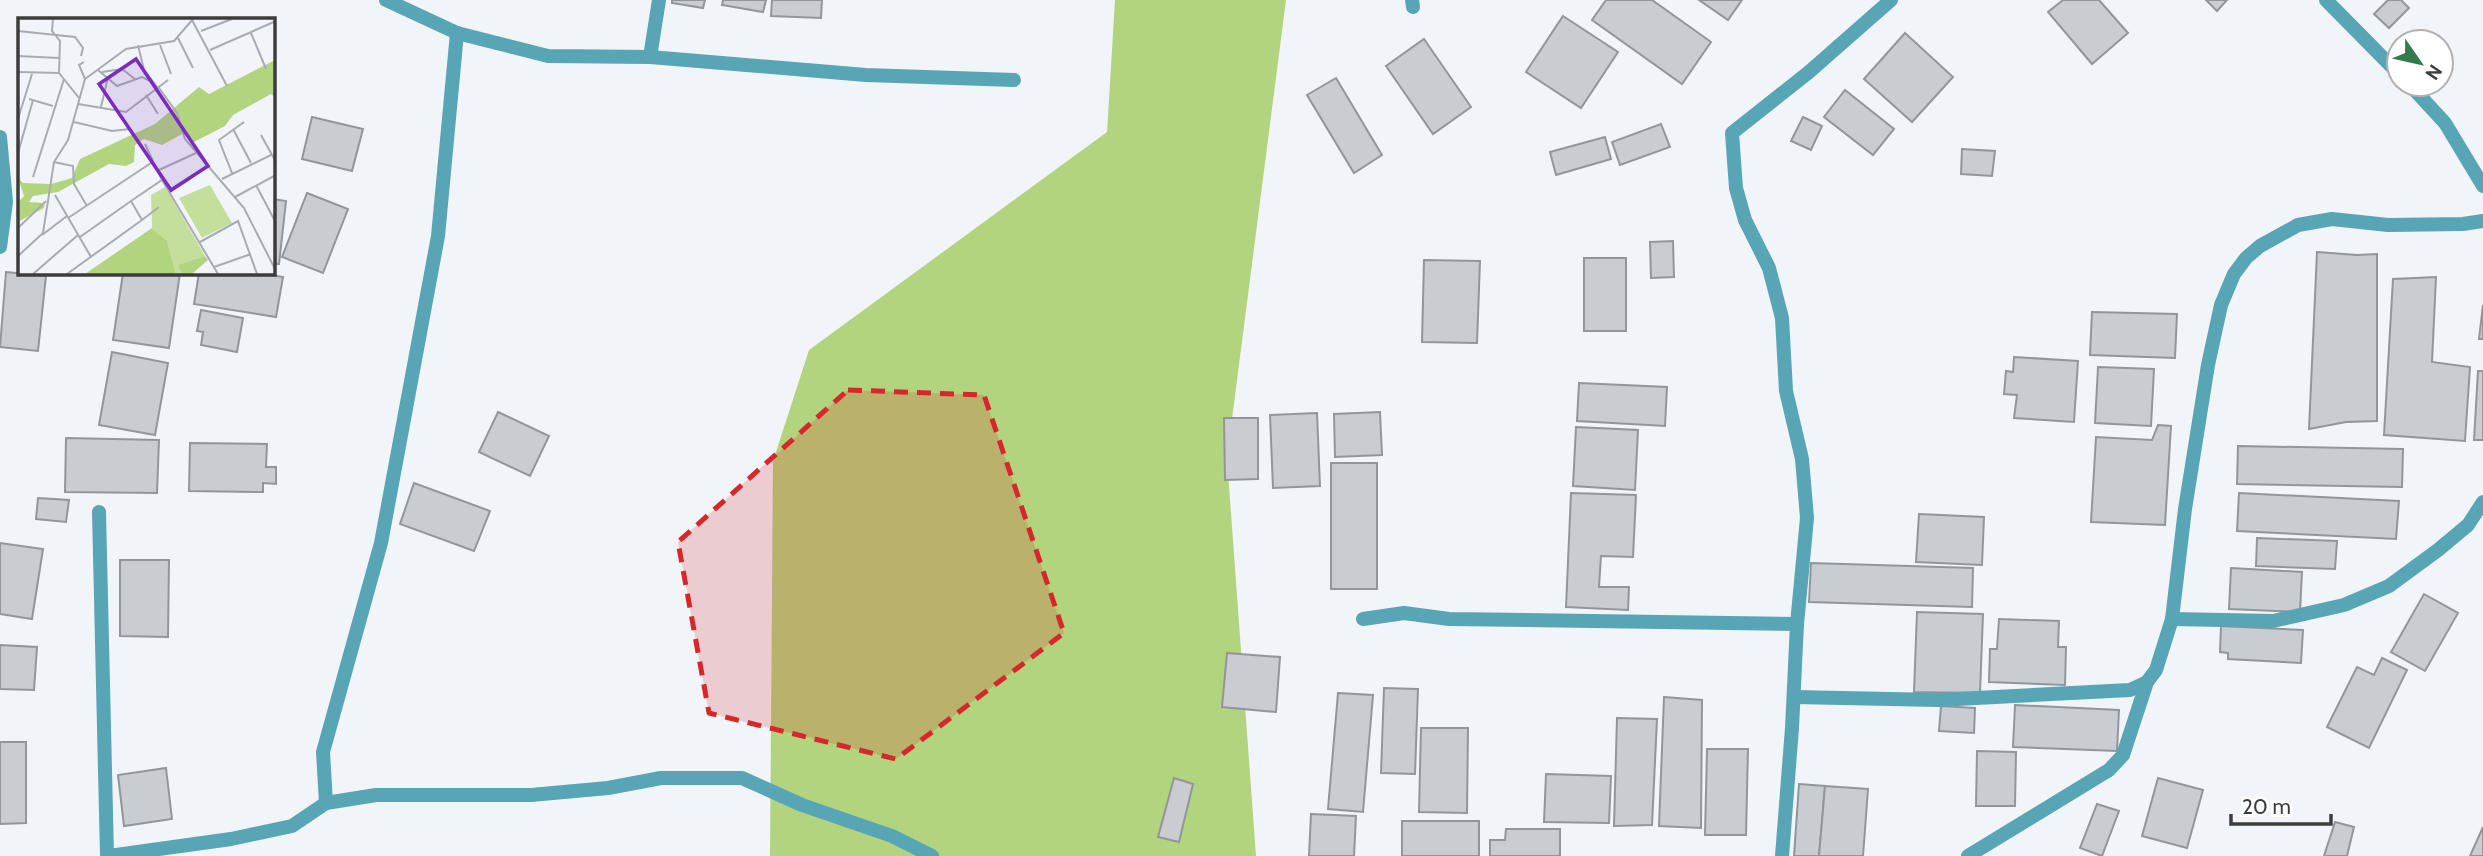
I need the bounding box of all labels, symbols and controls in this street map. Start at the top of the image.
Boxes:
inset map [18,18,275,275]
north arrow [2385,28,2455,98]
text: N [2420,60,2447,84]
scale bar [2231,782,2331,826]
text: 20 m [2242,794,2291,819]

